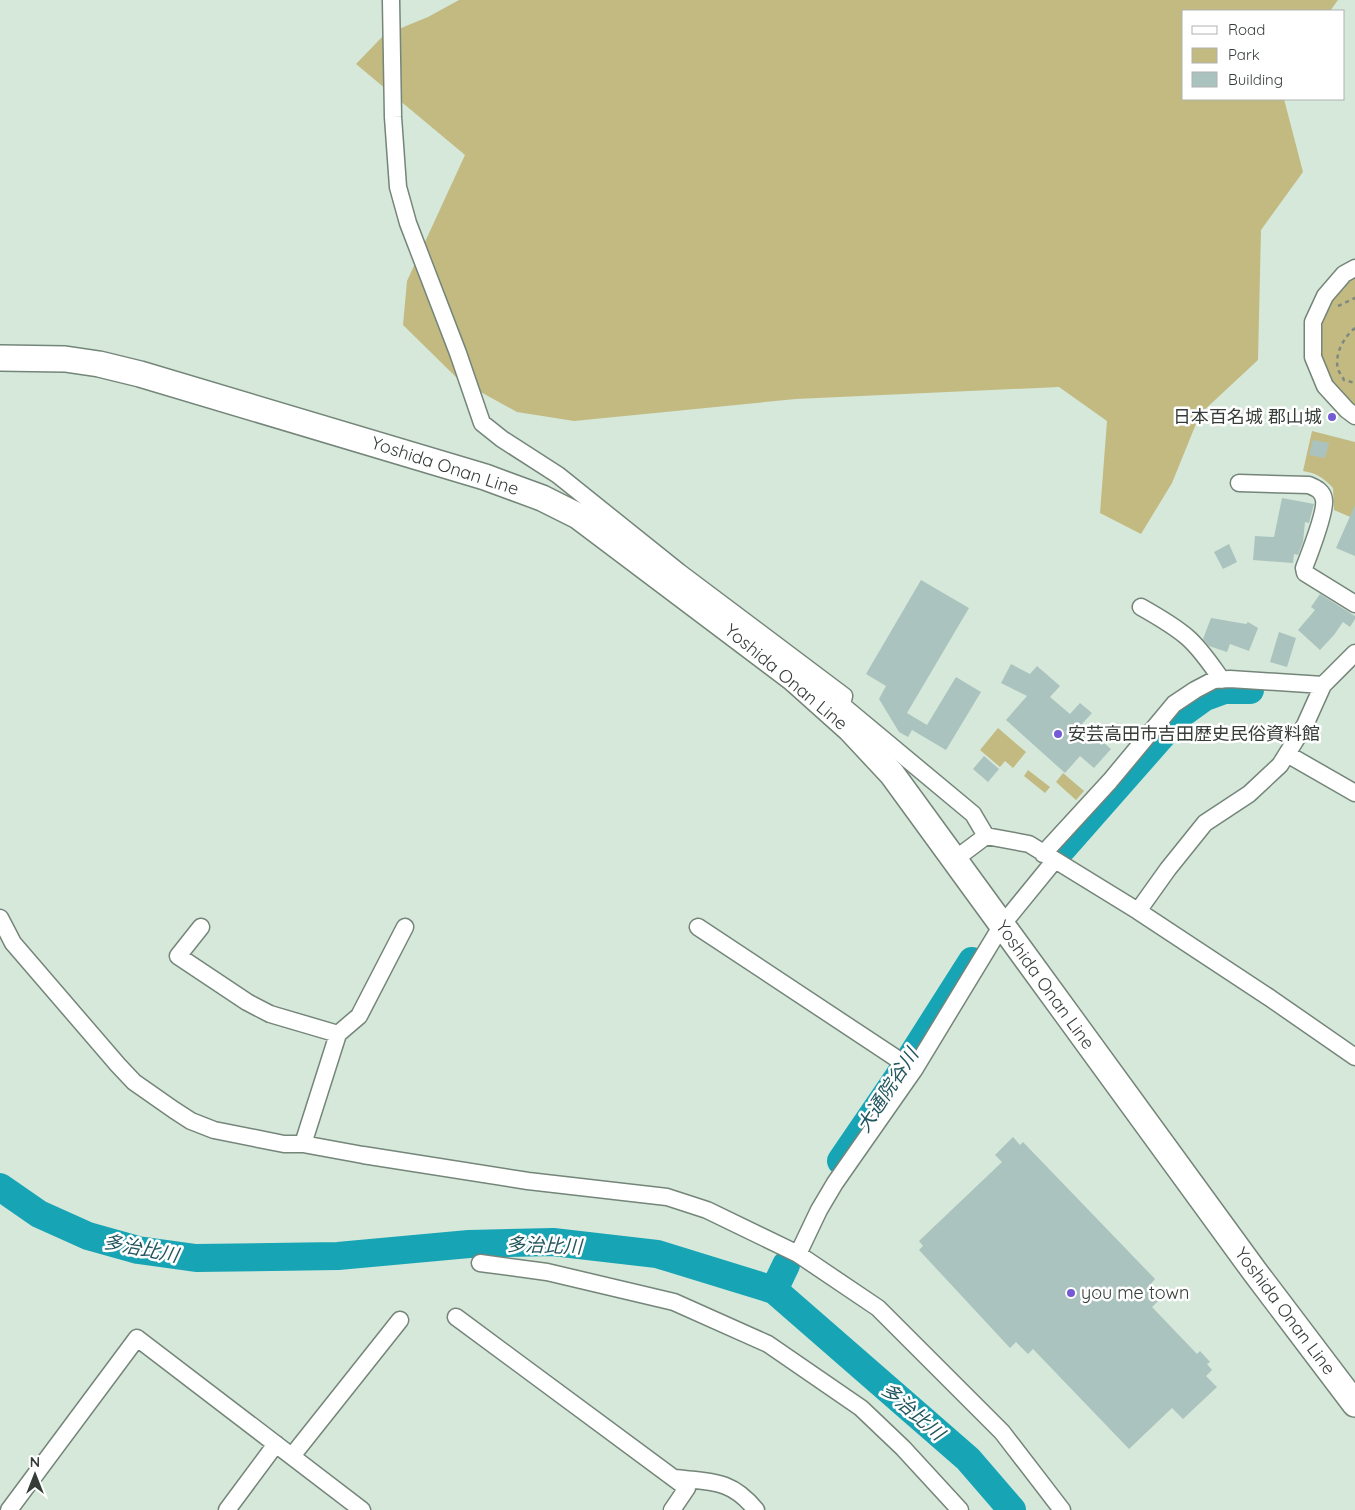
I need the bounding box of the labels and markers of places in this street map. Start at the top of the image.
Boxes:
place label: 日本百名城 郡山城 [1173,405,1322,428]
marker: 日本百名城 郡山城 [1326,411,1338,423]
place label: 安芸高田市吉田歴史民俗資料館 [1068,722,1320,745]
marker: 安芸高田市吉田歴史民俗資料館 [1052,728,1064,740]
place label: you me town [1081,1281,1190,1304]
marker: you me town [1065,1287,1077,1299]

